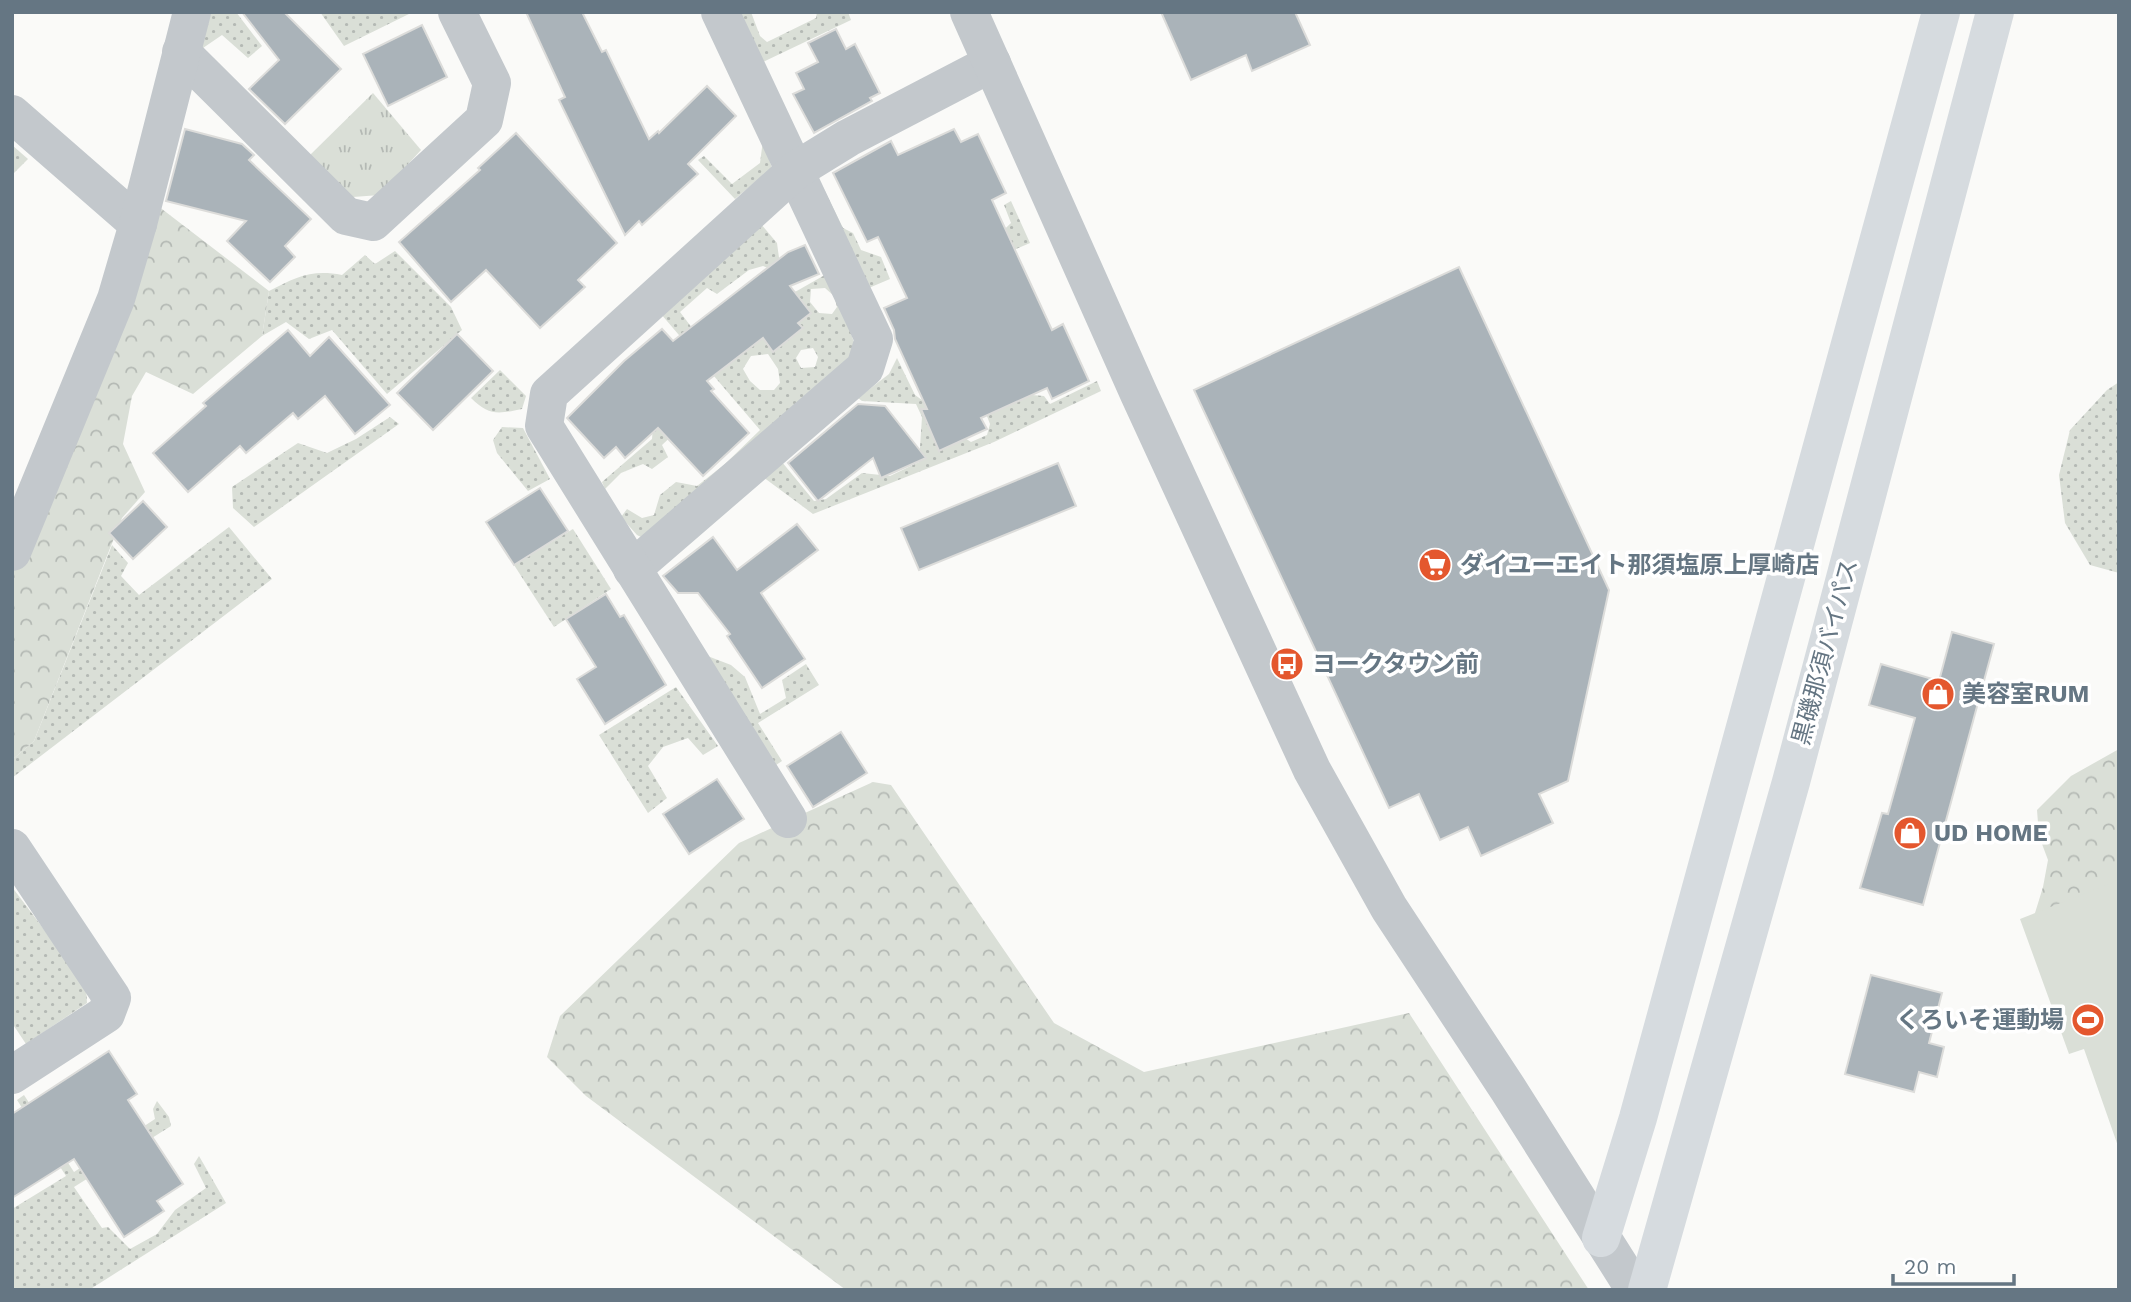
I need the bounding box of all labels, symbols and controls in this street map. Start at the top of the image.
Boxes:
supermarket icon: ダイユーエイト那須塩原上厚崎店 [1416,546,1454,584]
place label: ダイユーエイト那須塩原上厚崎店 [1460,551,1820,579]
street label: 黒磯那須バイパス [1787,556,1863,748]
bus stop icon: ヨークタウン前 [1268,645,1306,683]
place label: ヨークタウン前 [1312,650,1479,678]
shop icon: 美容室RUM [1919,675,1957,713]
place label: 美容室RUM [1962,680,2089,708]
shop icon: UD HOME [1891,814,1929,852]
place label: UD HOME [1934,819,2048,847]
sports icon: くろいそ運動場 [2069,1001,2107,1039]
place label: くろいそ運動場 [1896,1006,2064,1034]
scale bar [1893,1242,2014,1286]
text: 20 m [1904,1254,1956,1279]

